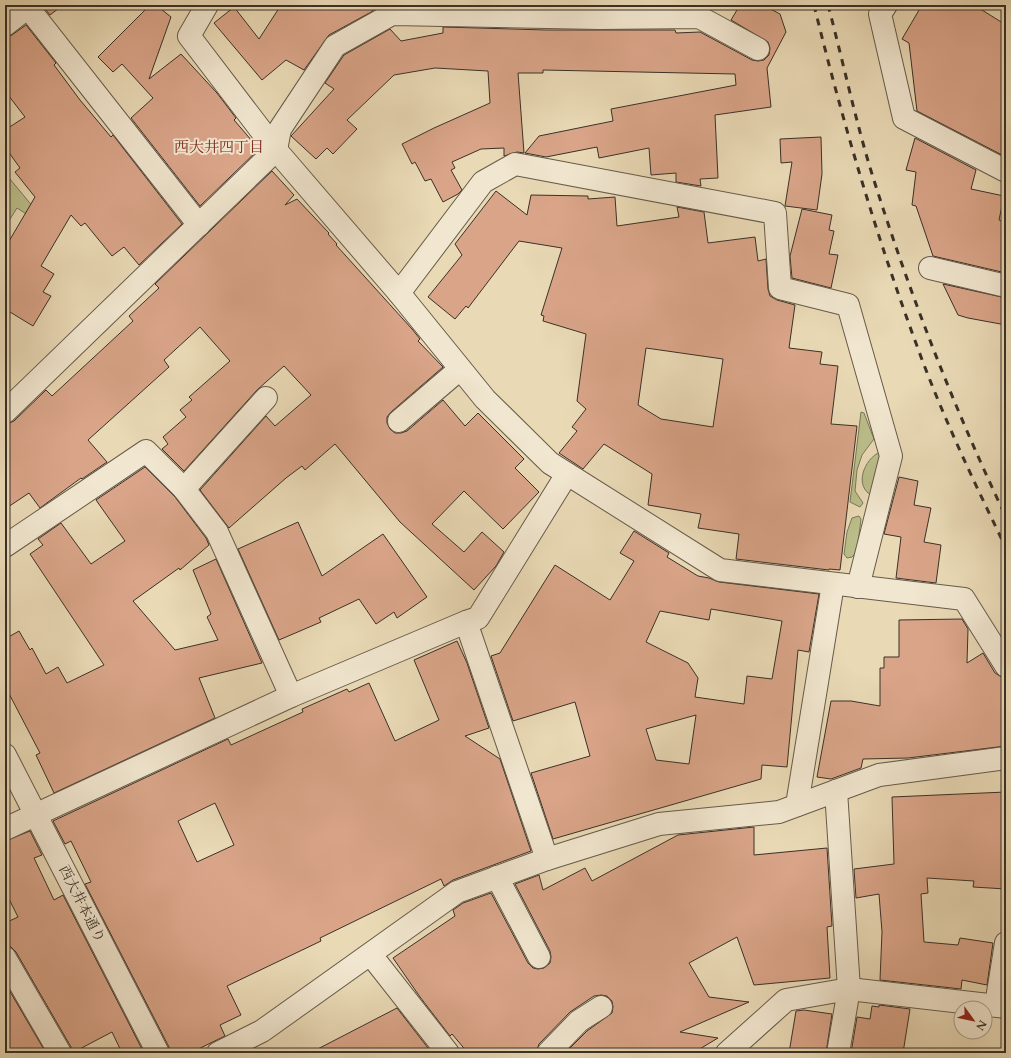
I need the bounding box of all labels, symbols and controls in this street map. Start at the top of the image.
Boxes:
district label: 西大井四丁目 [174,137,264,157]
street label: 西大井本通り [54,862,110,946]
north arrow [953,1000,993,1040]
text: N [972,1017,990,1034]

